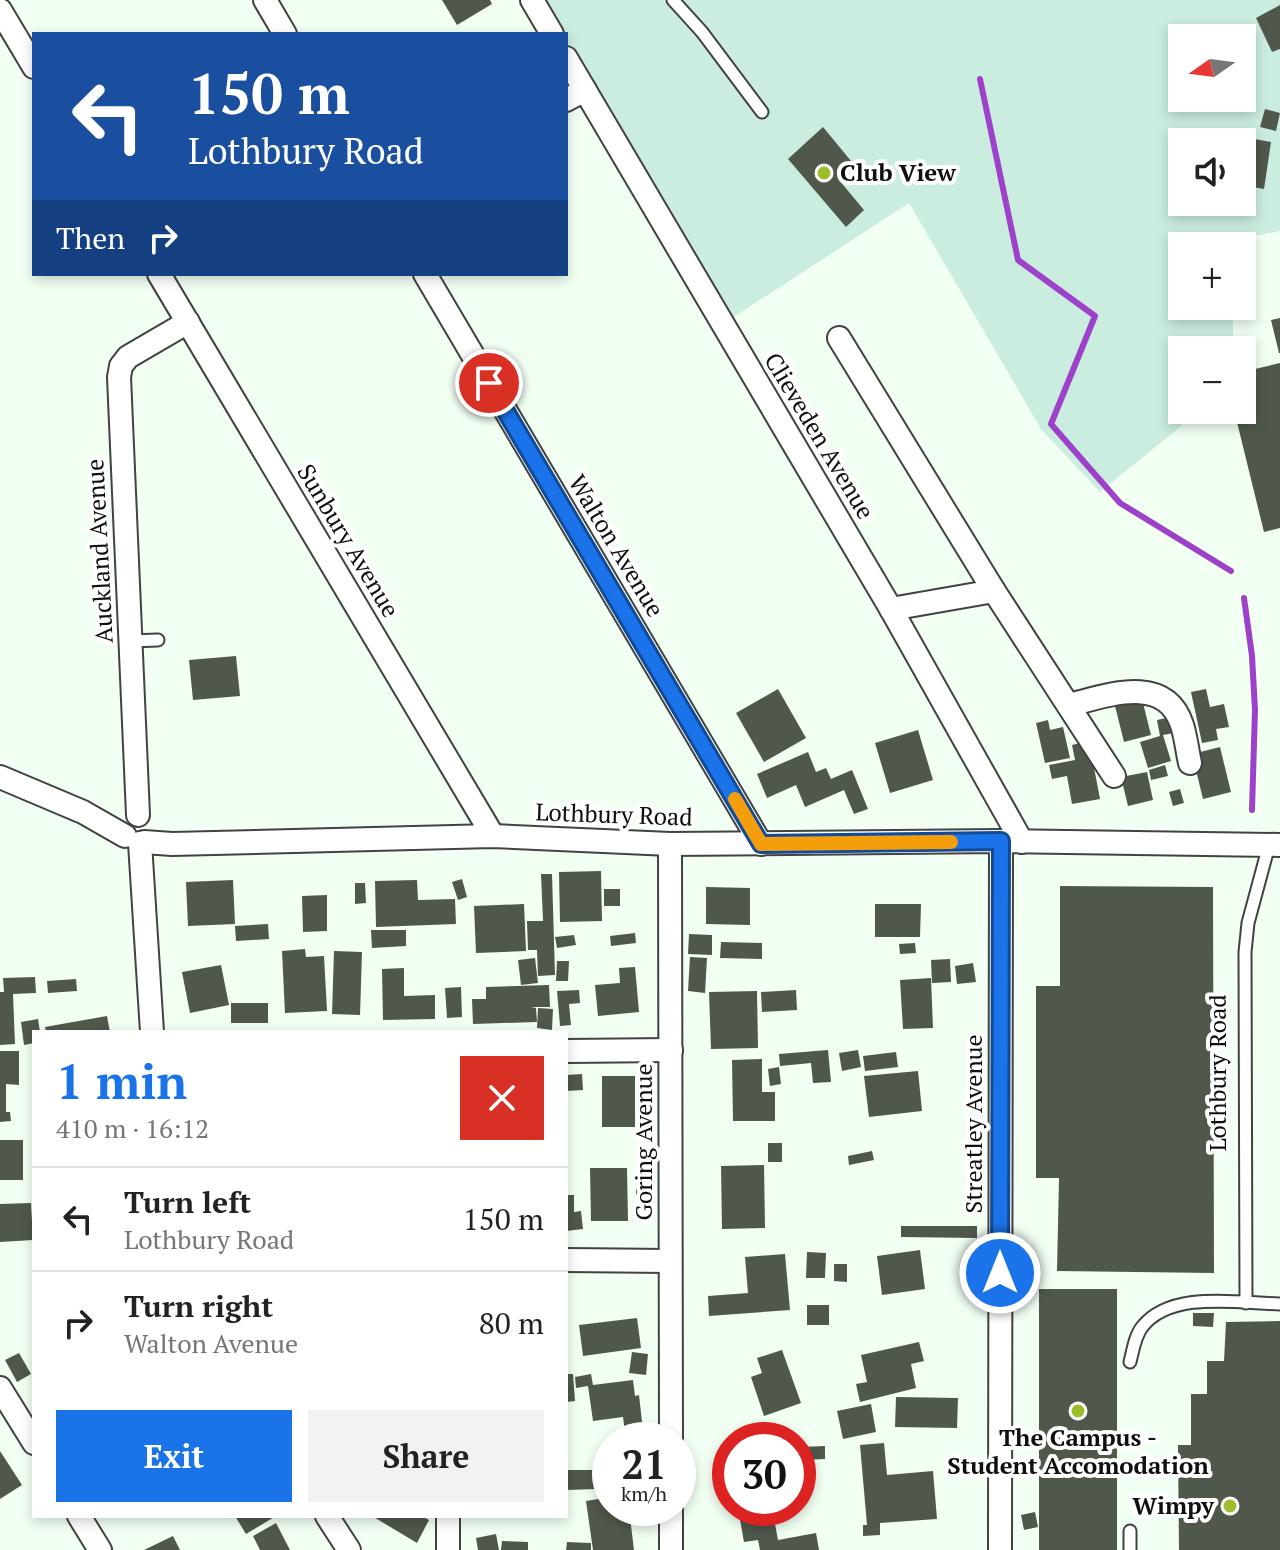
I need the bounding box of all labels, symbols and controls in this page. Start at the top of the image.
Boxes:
north arrow [1168,24,1256,112]
map controls [1168,24,1256,424]
text: 150 m [188,56,350,130]
icon: left [56,64,160,168]
text: Lothbury Road [188,127,424,174]
button: sound [1168,128,1256,216]
place label: Club View [840,156,957,188]
marker: Club View [815,164,833,182]
icon: right [141,216,185,260]
text: Then [56,218,125,258]
button: + [1168,232,1256,320]
button: − [1168,336,1256,424]
street label: Clieveden Avenue [757,346,882,525]
pin [455,349,523,417]
icon: arrive [467,361,511,405]
street label: Auckland Avenue [78,458,120,644]
street label: Sunbury Avenue [290,458,407,623]
street label: Walton Avenue [562,468,672,623]
street label: Lothbury Road [535,795,693,833]
street label: Lothbury Road [1201,994,1233,1152]
street label: Streatley Avenue [957,1034,989,1214]
text: 1 min [56,1049,187,1113]
button: close [460,1056,544,1140]
street label: Goring Avenue [627,1063,659,1221]
text: 410 m · 16:12 [56,1111,209,1145]
text: Turn left [124,1182,251,1222]
icon: left [56,1197,100,1241]
text: 150 m [463,1199,544,1239]
text: Lothbury Road [124,1222,294,1256]
position arrow [958,1231,1042,1315]
text: Turn right [124,1286,273,1326]
icon: right [56,1301,100,1345]
text: 80 m [479,1303,544,1343]
text: Walton Avenue [124,1326,298,1360]
marker: The Campus - Student Accomodation [1069,1402,1087,1420]
button: Exit [56,1410,292,1502]
button: Share [308,1410,544,1502]
place label: The Campus - Student Accomodation [947,1421,1209,1481]
speed limit sign: 30 [712,1422,816,1526]
text: 21 [621,1437,667,1490]
text: km/h [621,1480,667,1507]
place label: Wimpy [1132,1489,1215,1521]
marker: Wimpy [1221,1497,1239,1515]

